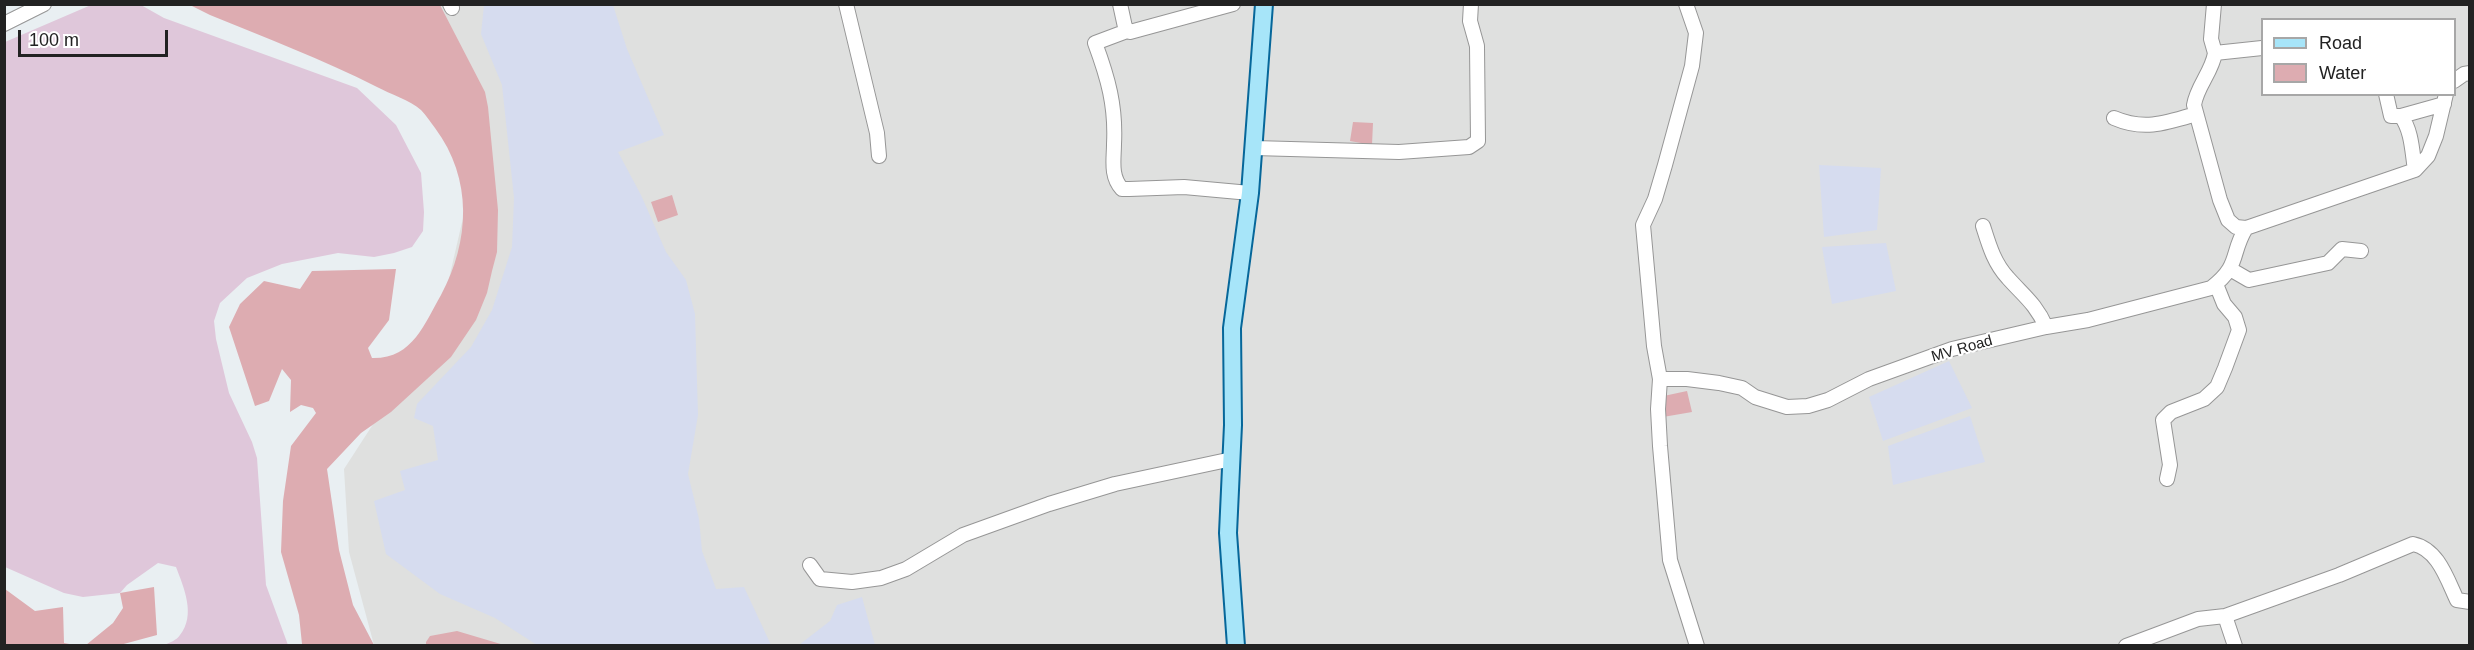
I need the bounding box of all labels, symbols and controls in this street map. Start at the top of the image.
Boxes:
scale bar [21,18,171,56]
legend [2261,18,2456,96]
text: 100 m [29,30,79,50]
text: Road [2319,33,2362,53]
text: Water [2319,63,2366,83]
street label: MV Road [1929,332,1995,366]

